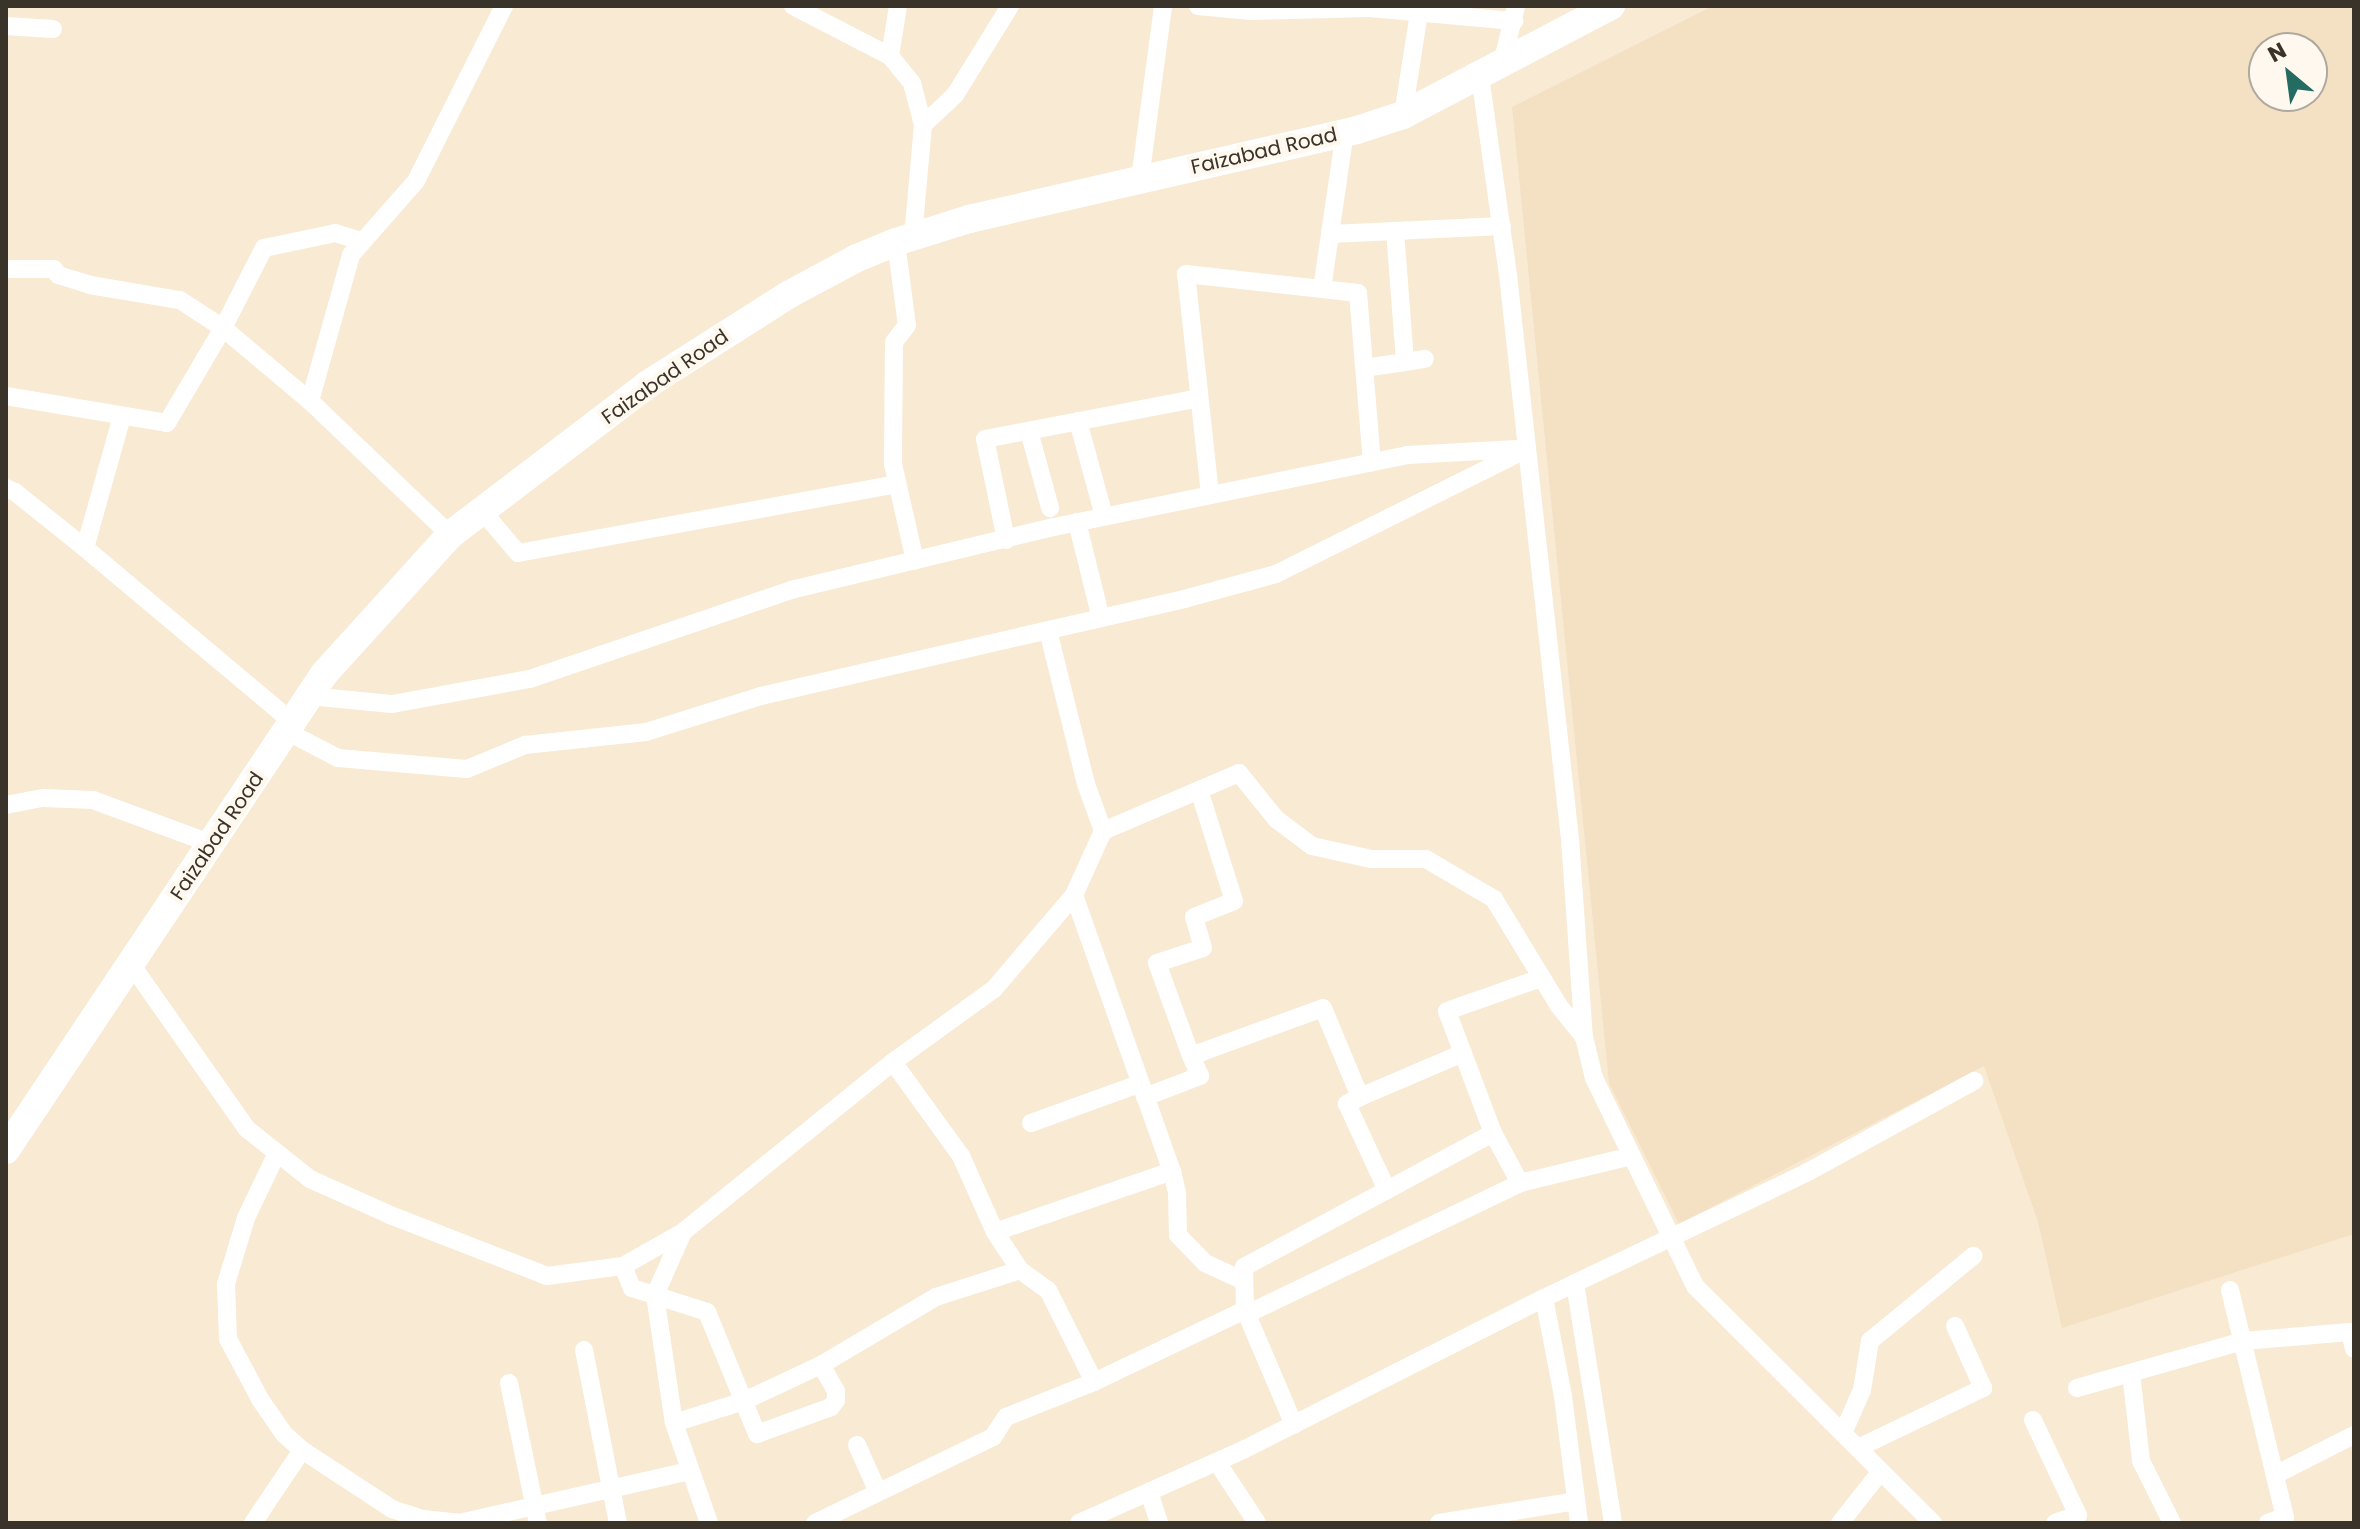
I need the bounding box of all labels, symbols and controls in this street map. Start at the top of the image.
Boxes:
north arrow [2248,32,2328,112]
text: N [2262,35,2292,70]
street label: Faizabad Road [1189,123,1339,179]
street label: Faizabad Road [597,324,733,430]
street label: Faizabad Road [165,768,269,904]

